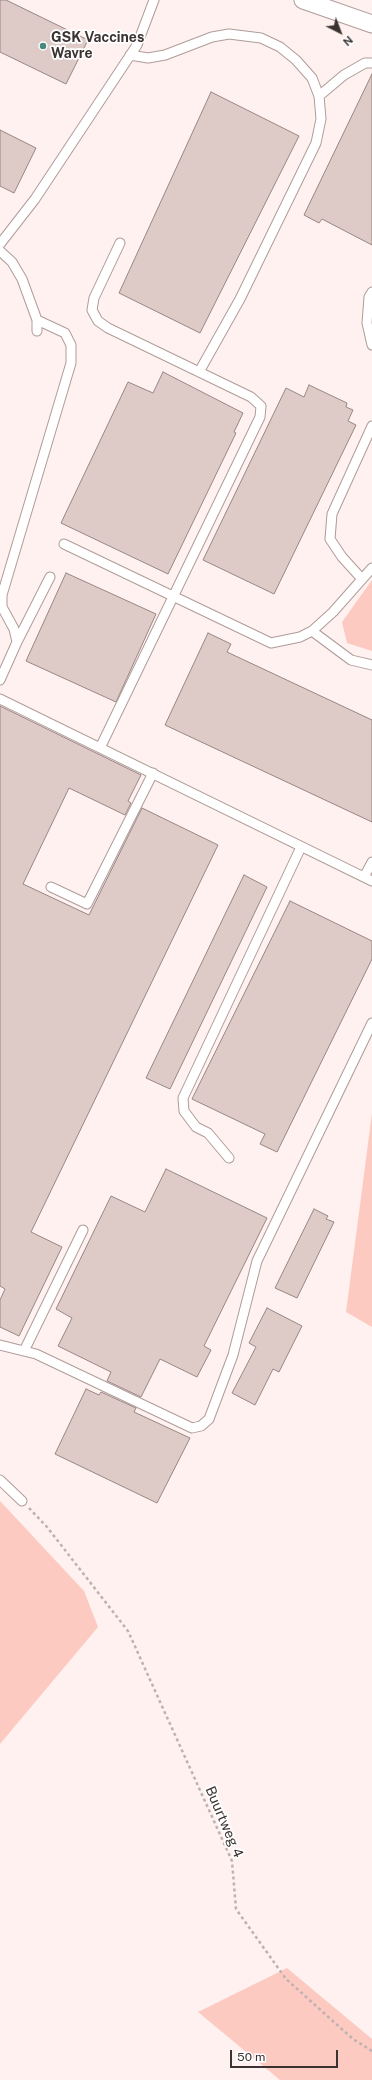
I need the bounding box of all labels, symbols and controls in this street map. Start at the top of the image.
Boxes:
north arrow [320,12,360,52]
place label: GSK Vaccines Wavre [51,30,144,62]
text: N [341,34,355,48]
marker: GSK Vaccines Wavre [38,41,48,51]
street label: Buurtweg 4 [201,1784,247,1860]
scale bar [232,2042,340,2068]
text: 50 m [237,2050,265,2064]

